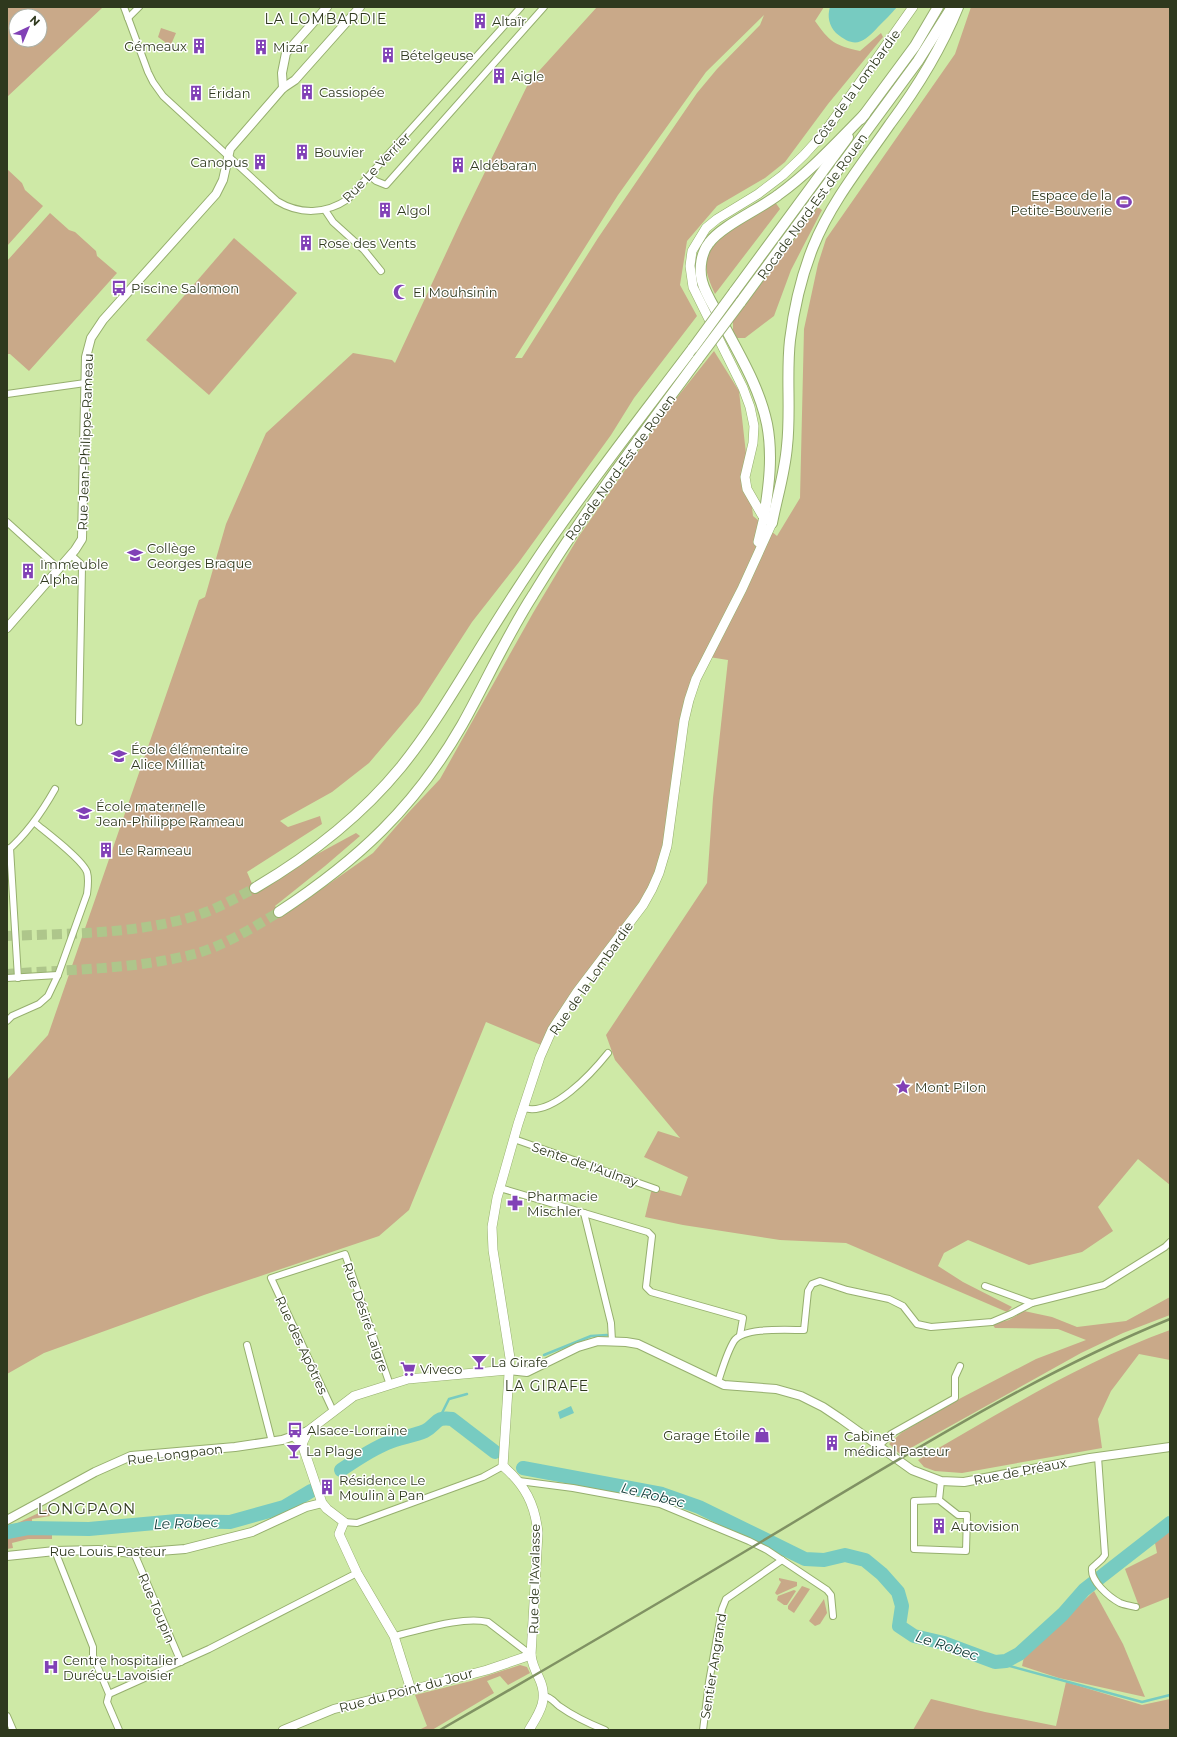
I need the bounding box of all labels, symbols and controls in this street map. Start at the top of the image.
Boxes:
north arrow [8,8,48,48]
district label: LA LOMBARDIE [265,10,387,28]
building icon: Altaïr [471,12,489,30]
text: N [27,13,43,29]
place label: Altaïr [492,13,526,29]
street label: Côte de la Lombardie [809,26,903,148]
building icon: Gémeaux [190,37,208,55]
place label: Gémeaux [124,38,187,54]
building icon: Mizar [252,38,270,56]
place label: Mizar [273,39,308,55]
building icon: Bételgeuse [379,46,397,64]
place label: Bételgeuse [400,47,474,63]
building icon: Aigle [490,67,508,85]
place label: Aigle [511,68,544,84]
building icon: Cassiopée [298,83,316,101]
building icon: Éridan [187,84,205,102]
place label: Cassiopée [319,84,385,100]
place label: Éridan [208,85,251,101]
street label: Rue Le Verrier [339,129,413,205]
street label: Rocade Nord-Est de Rouen [754,130,870,282]
building icon: Bouvier [293,143,311,161]
place label: Bouvier [314,144,364,160]
building icon: Canopus [251,153,269,171]
place label: Canopus [190,154,248,170]
building icon: Aldébaran [449,156,467,174]
place label: Aldébaran [470,157,537,173]
place label: Espace de la Petite-Bouverie [1010,187,1112,218]
sports icon: Espace de la Petite-Bouverie [1115,193,1133,211]
building icon: Algol [376,201,394,219]
place label: Algol [397,202,430,218]
building icon: Rose des Vents [297,234,315,252]
place label: Rose des Vents [318,235,416,251]
bus stop icon: Piscine Salomon [110,279,128,297]
place label: Piscine Salomon [131,280,239,296]
mosque icon: El Mouhsinin [392,283,410,301]
place label: El Mouhsinin [413,284,498,300]
street label: Rue Jean-Philippe Rameau [74,353,96,531]
street label: Rocade Nord-Est de Rouen [562,391,678,543]
place label: Collège Georges Braque [147,540,252,571]
school or university icon: Collège Georges Braque [126,546,144,564]
place label: Immeuble Alpha [40,556,108,587]
building icon: Immeuble Alpha [19,562,37,580]
place label: École élémentaire Alice Milliat [131,741,249,772]
school or university icon: École élémentaire Alice Milliat [110,747,128,765]
place label: École maternelle Jean-Philippe Rameau [95,798,244,829]
school or university icon: École maternelle Jean-Philippe Rameau [75,804,93,822]
building icon: Le Rameau [97,841,115,859]
place label: Le Rameau [118,842,192,858]
street label: Rue de la Lombardie [546,918,636,1038]
place icon: Mont Pilon [894,1078,912,1096]
place label: Mont Pilon [915,1079,986,1095]
street label: Sente de l'Aulnay [530,1138,641,1190]
place label: Pharmacie Mischler [527,1188,598,1219]
pharmacy icon: Pharmacie Mischler [506,1194,524,1212]
street label: Rue Désiré Laigre [340,1260,392,1374]
street label: Rue des Apôtres [272,1293,332,1397]
bar icon: La Girafe [470,1353,488,1371]
place label: La Girafe [491,1354,548,1370]
supermarket icon: Viveco [399,1360,417,1378]
place label: Viveco [420,1361,462,1377]
district label: LA GIRAFE [505,1377,589,1395]
bus stop icon: Alsace-Lorraine [286,1421,304,1439]
place label: Alsace-Lorraine [307,1422,407,1438]
shop icon: Garage Étoile [753,1426,771,1444]
place label: Garage Étoile [663,1427,750,1443]
place label: Cabinet médical Pasteur [844,1428,950,1459]
building icon: Cabinet médical Pasteur [823,1434,841,1452]
street label: Rue Longpaon [126,1440,224,1468]
bar icon: La Plage [285,1442,303,1460]
place label: La Plage [306,1443,362,1459]
street label: Rue de Préaux [972,1454,1068,1488]
place label: Résidence Le Moulin à Pan [339,1472,426,1503]
building icon: Résidence Le Moulin à Pan [318,1478,336,1496]
water label: Le Robec [619,1478,687,1512]
district label: LONGPAON [38,1499,136,1518]
water label: Le Robec [153,1513,219,1533]
building icon: Autovision [930,1517,948,1535]
place label: Autovision [951,1518,1019,1534]
street label: Rue de l'Avalasse [525,1524,543,1634]
street label: Rue Louis Pasteur [49,1543,167,1559]
street label: Rue Toupin [135,1571,179,1645]
street label: Sentier Angrand [697,1612,729,1720]
water label: Le Robec [913,1627,981,1665]
place label: Centre hospitalier Durécu-Lavoisier [63,1652,178,1683]
hospital icon: Centre hospitalier Durécu-Lavoisier [42,1658,60,1676]
street label: Rue du Point du Jour [337,1664,475,1716]

